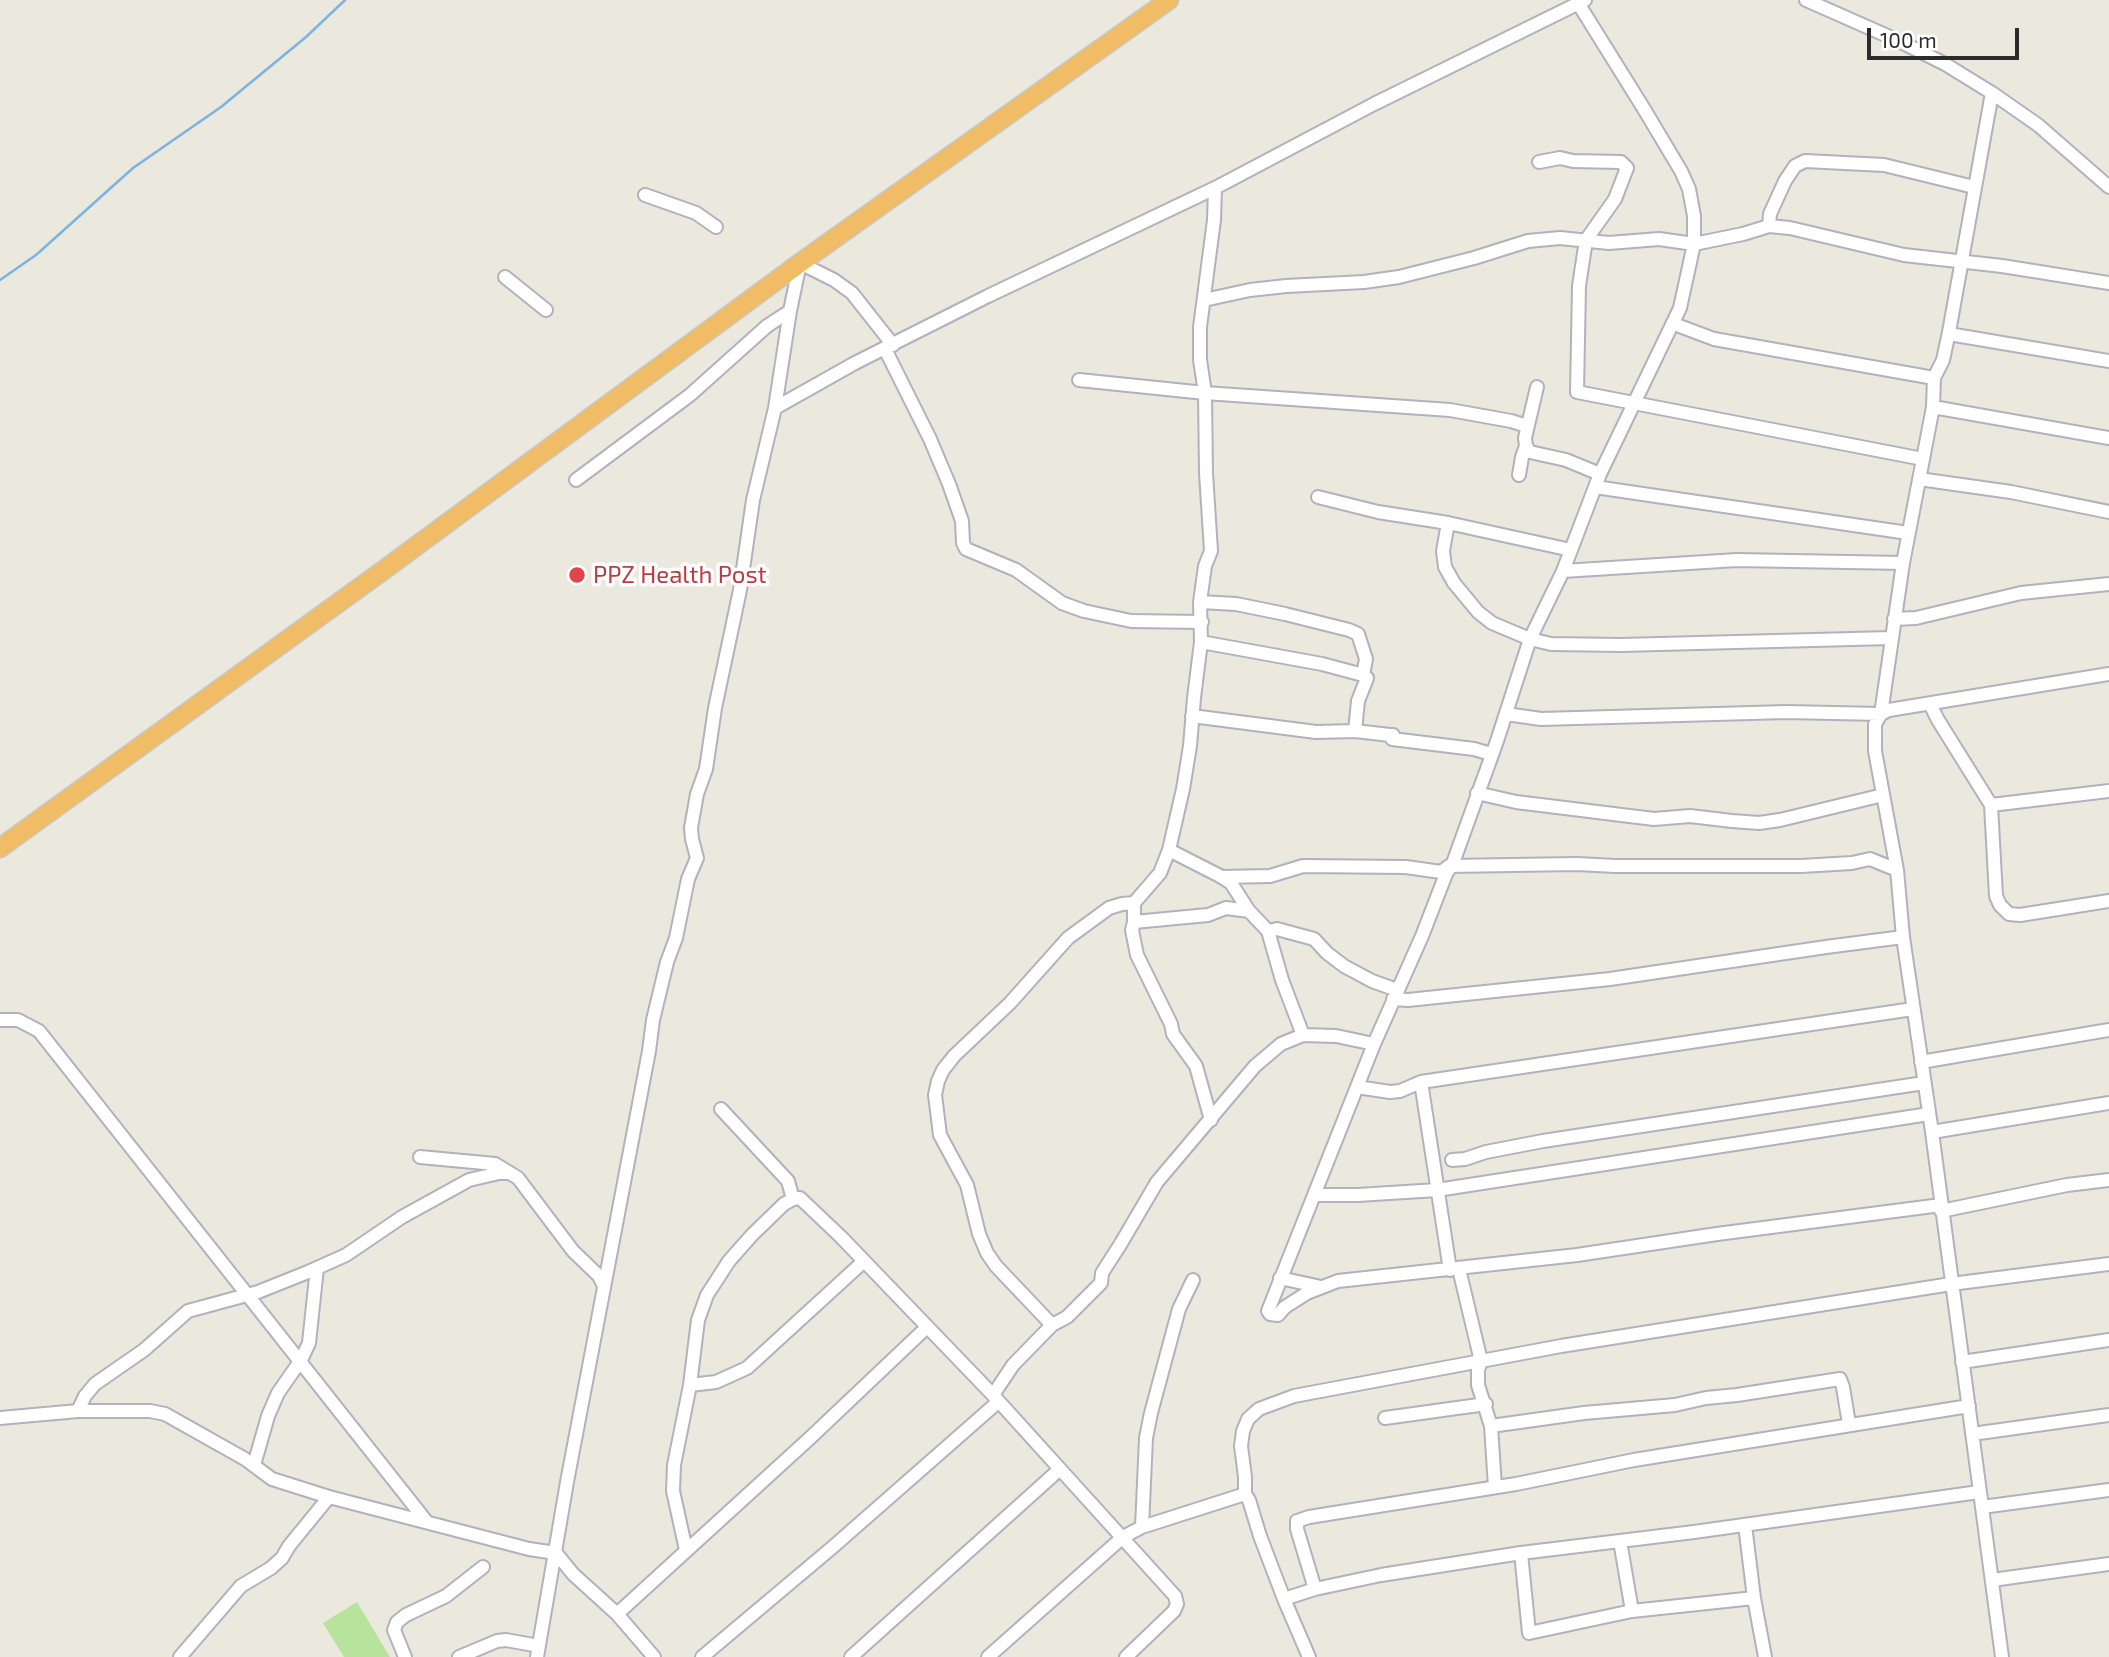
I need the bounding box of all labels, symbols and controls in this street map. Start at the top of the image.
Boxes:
scale bar [1871,14,2023,58]
text: 100 m [1880,27,1937,52]
place label: PPZ Health Post [593,561,767,589]
marker: PPZ Health Post [567,565,587,585]

